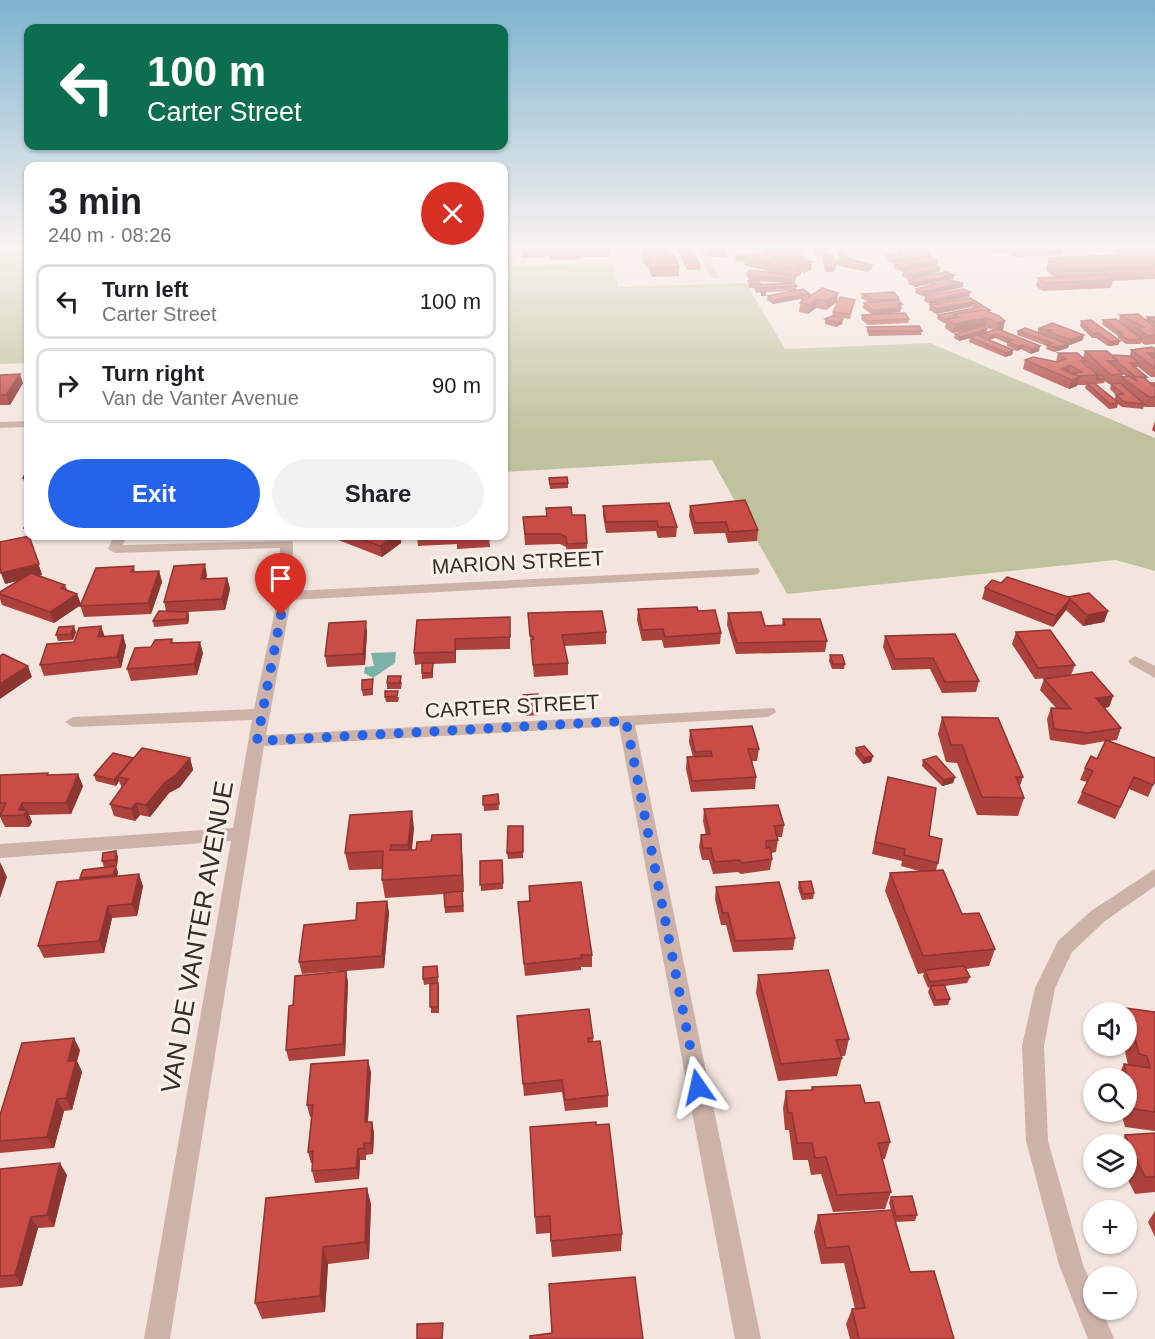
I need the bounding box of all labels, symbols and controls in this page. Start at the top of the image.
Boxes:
icon: left [48,48,126,126]
text: 100 m [147,48,266,95]
text: Carter Street [147,97,302,127]
text: 3 min [48,181,142,222]
button: close [421,182,484,245]
text: 240 m · 08:26 [48,224,171,246]
text: Turn left [102,277,188,302]
icon: left [51,285,84,318]
text: 100 m [420,289,481,314]
text: Carter Street [102,303,216,325]
text: Turn right [102,361,204,386]
icon: right [51,369,84,402]
text: 90 m [432,373,481,398]
text: Van de Vanter Avenue [102,387,299,409]
button: Exit [48,459,260,528]
button: Share [272,459,484,528]
street label: MARION STREET [431,546,605,578]
pin [255,553,306,615]
icon: arrive [264,562,297,595]
street label: CARTER STREET [424,690,600,722]
street label: VAN DE VANTER AVENUE [155,779,239,1095]
map controls [1083,1002,1137,1320]
button: sound [1083,1002,1137,1056]
position arrow [666,1055,730,1119]
button: search [1083,1068,1137,1122]
button: layers [1083,1134,1137,1188]
button: + [1083,1200,1137,1254]
button: − [1083,1266,1137,1320]

